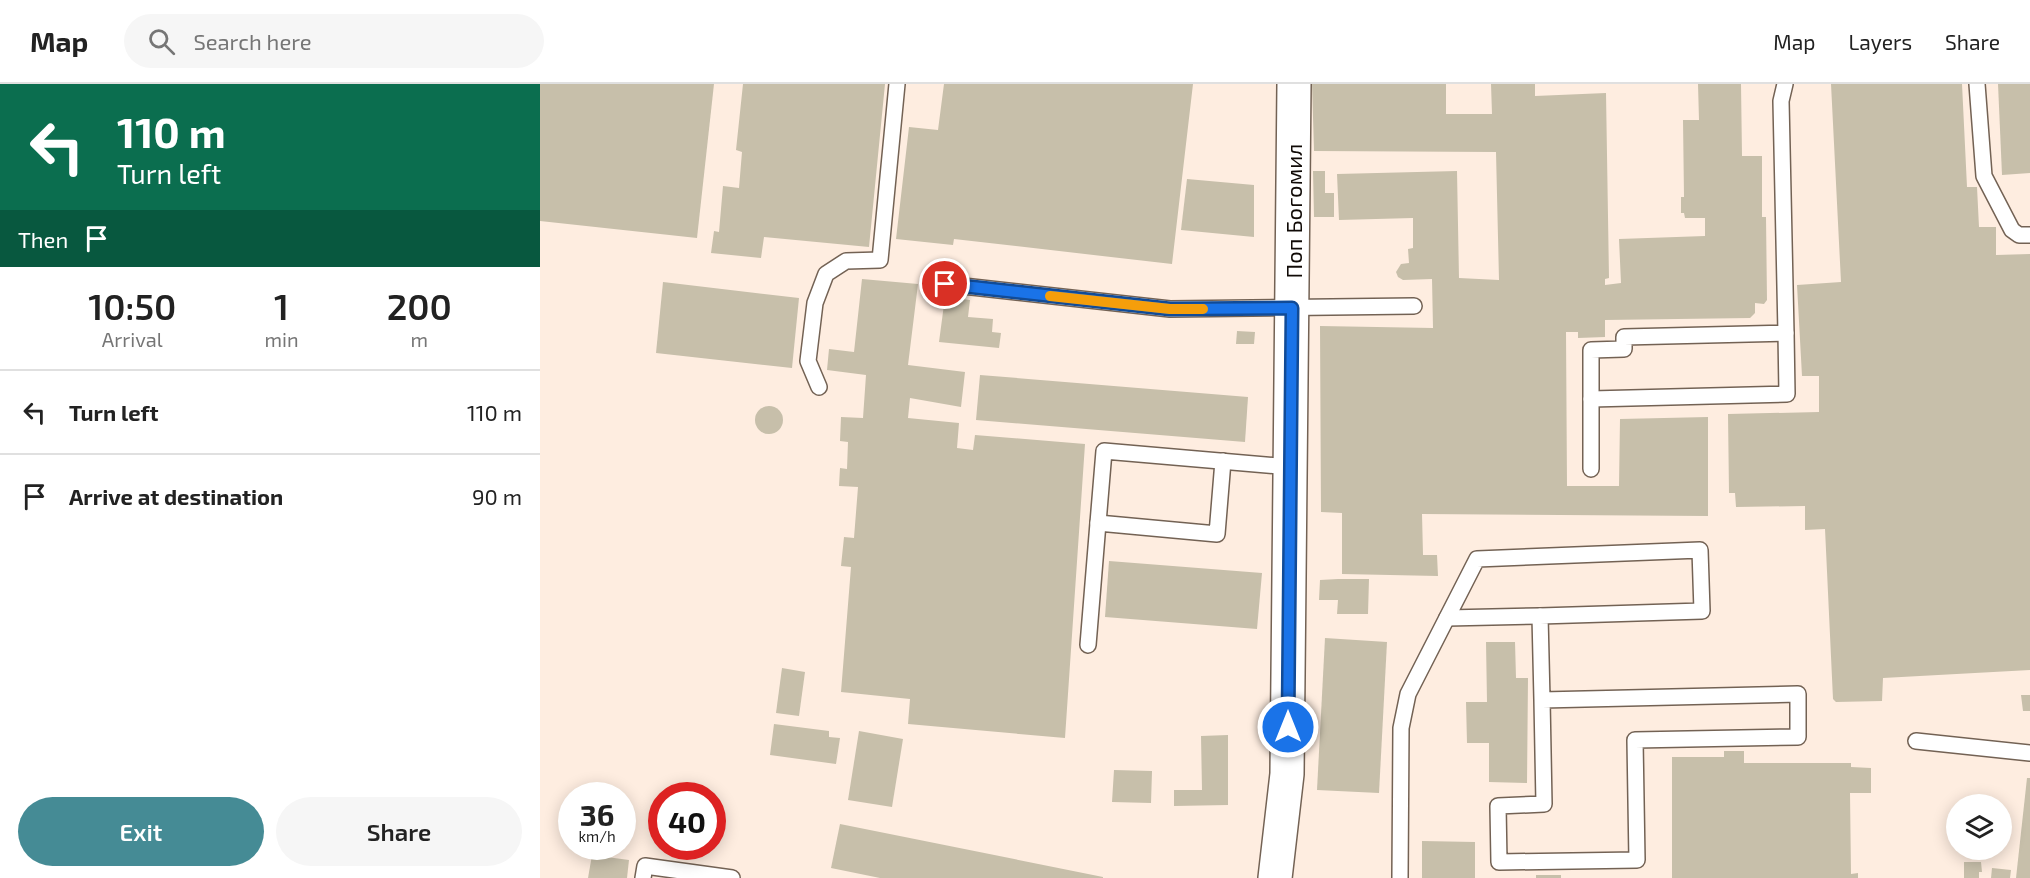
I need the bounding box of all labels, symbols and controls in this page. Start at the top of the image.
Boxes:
search box [124,14,544,68]
text: Map [30,24,88,58]
icon: search [145,25,178,58]
text: Search here [193,28,312,54]
text: Map [1773,29,1815,54]
text: Layers [1848,29,1912,54]
text: Share [1945,29,2000,54]
text: 110 m [117,106,226,156]
icon: left [18,108,96,186]
street label: Поп Богомил [1280,144,1306,278]
text: Turn left [117,157,221,189]
icon: arrive [80,222,113,255]
text: Then [18,226,68,252]
pin [919,258,970,309]
icon: arrive [928,267,961,300]
text: 10:50 [88,284,176,327]
text: 1 [274,284,289,327]
text: 200 [387,284,452,327]
text: Arrival [102,327,163,351]
text: min [264,327,299,351]
text: m [410,327,428,351]
icon: left [18,396,51,429]
text: Turn left [69,399,158,425]
text: 110 m [467,399,522,425]
icon: arrive [18,480,51,513]
text: Arrive at destination [69,483,283,509]
text: 90 m [472,483,522,509]
position arrow [1256,695,1320,759]
speed limit sign: 40 [648,782,726,860]
map controls [1946,794,2012,860]
button: layers [1946,794,2012,860]
text: 36 [580,796,614,832]
button: Exit [18,797,264,866]
button: Share [276,797,522,866]
text: km/h [578,827,616,845]

